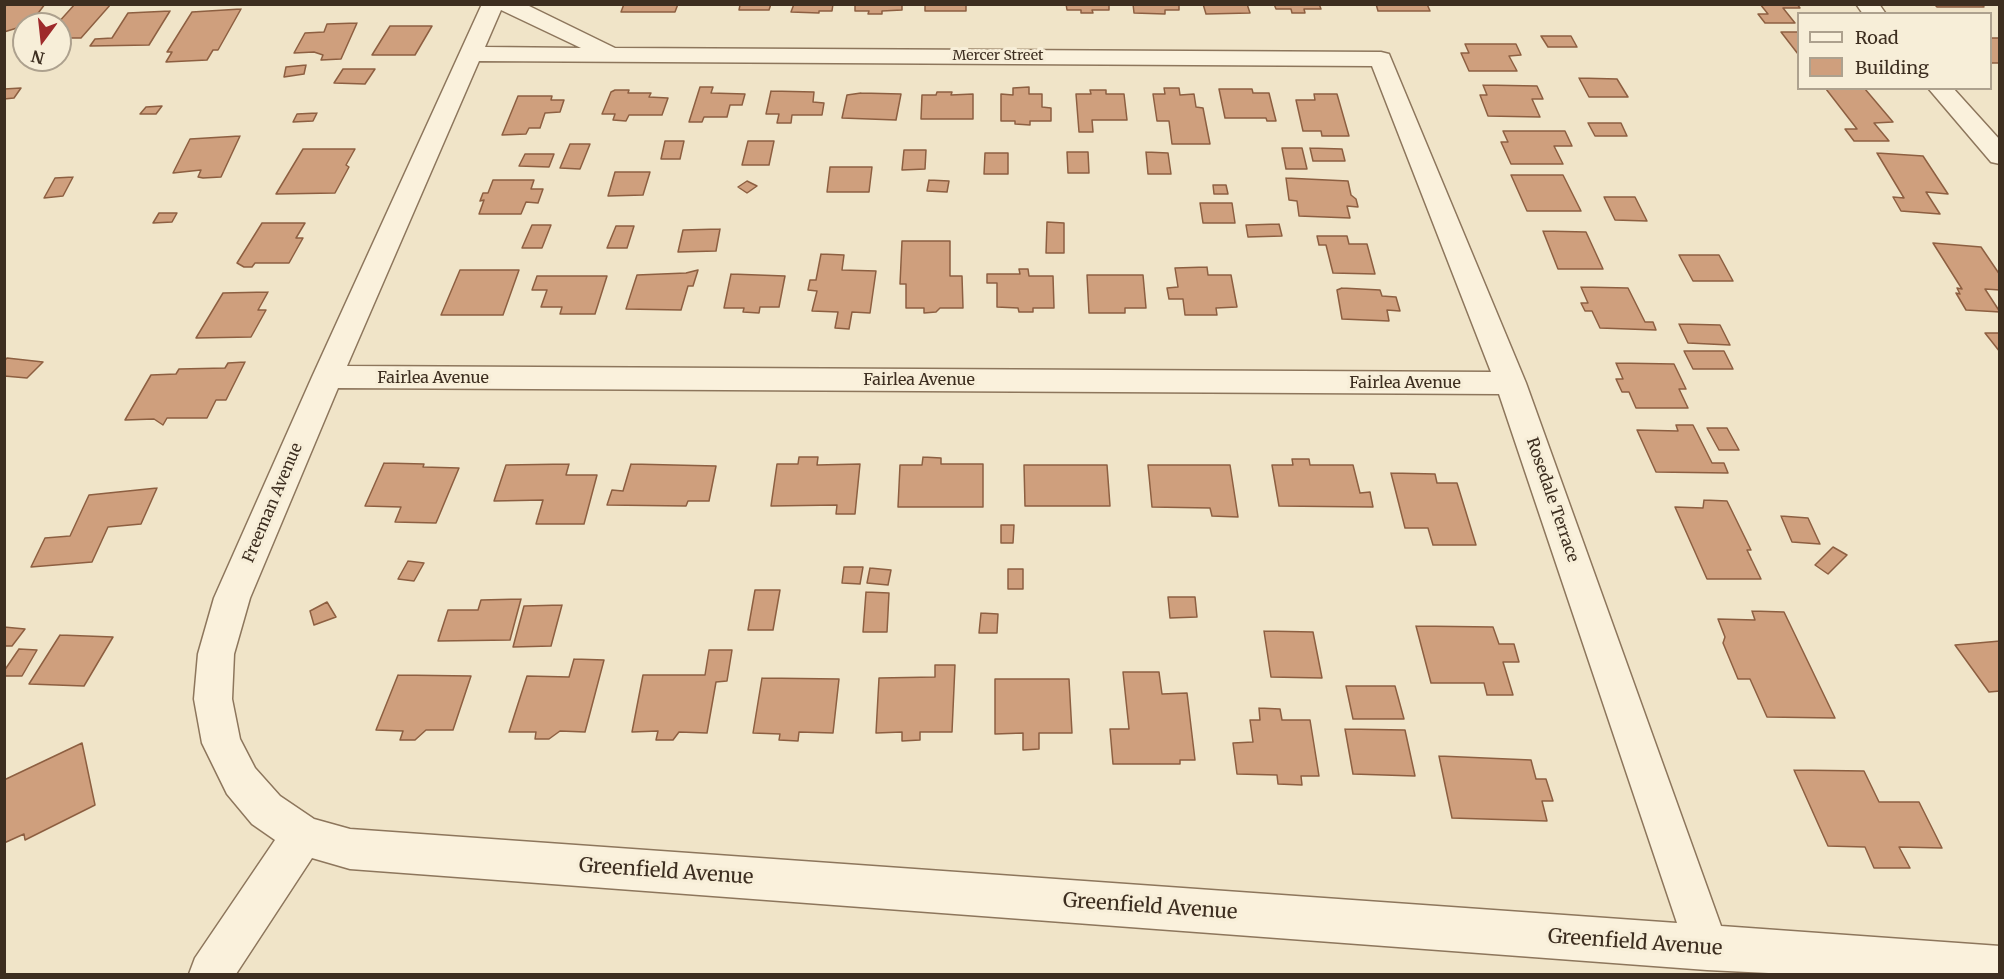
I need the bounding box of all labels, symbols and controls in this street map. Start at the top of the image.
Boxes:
north arrow [12,12,72,72]
legend [1797,12,1992,90]
text: Road [1855,26,1899,49]
text: N [29,46,47,69]
street label: Mercer Street [953,48,1043,64]
text: Building [1855,56,1929,79]
street label: Fairlea Avenue [377,368,489,388]
street label: Fairlea Avenue [863,370,975,390]
street label: Fairlea Avenue [1349,373,1461,393]
street label: Rosedale Terrace [1522,435,1582,565]
street label: Freeman Avenue [239,440,307,566]
street label: Greenfield Avenue [578,854,754,890]
street label: Greenfield Avenue [1062,889,1238,925]
street label: Greenfield Avenue [1547,925,1723,961]

